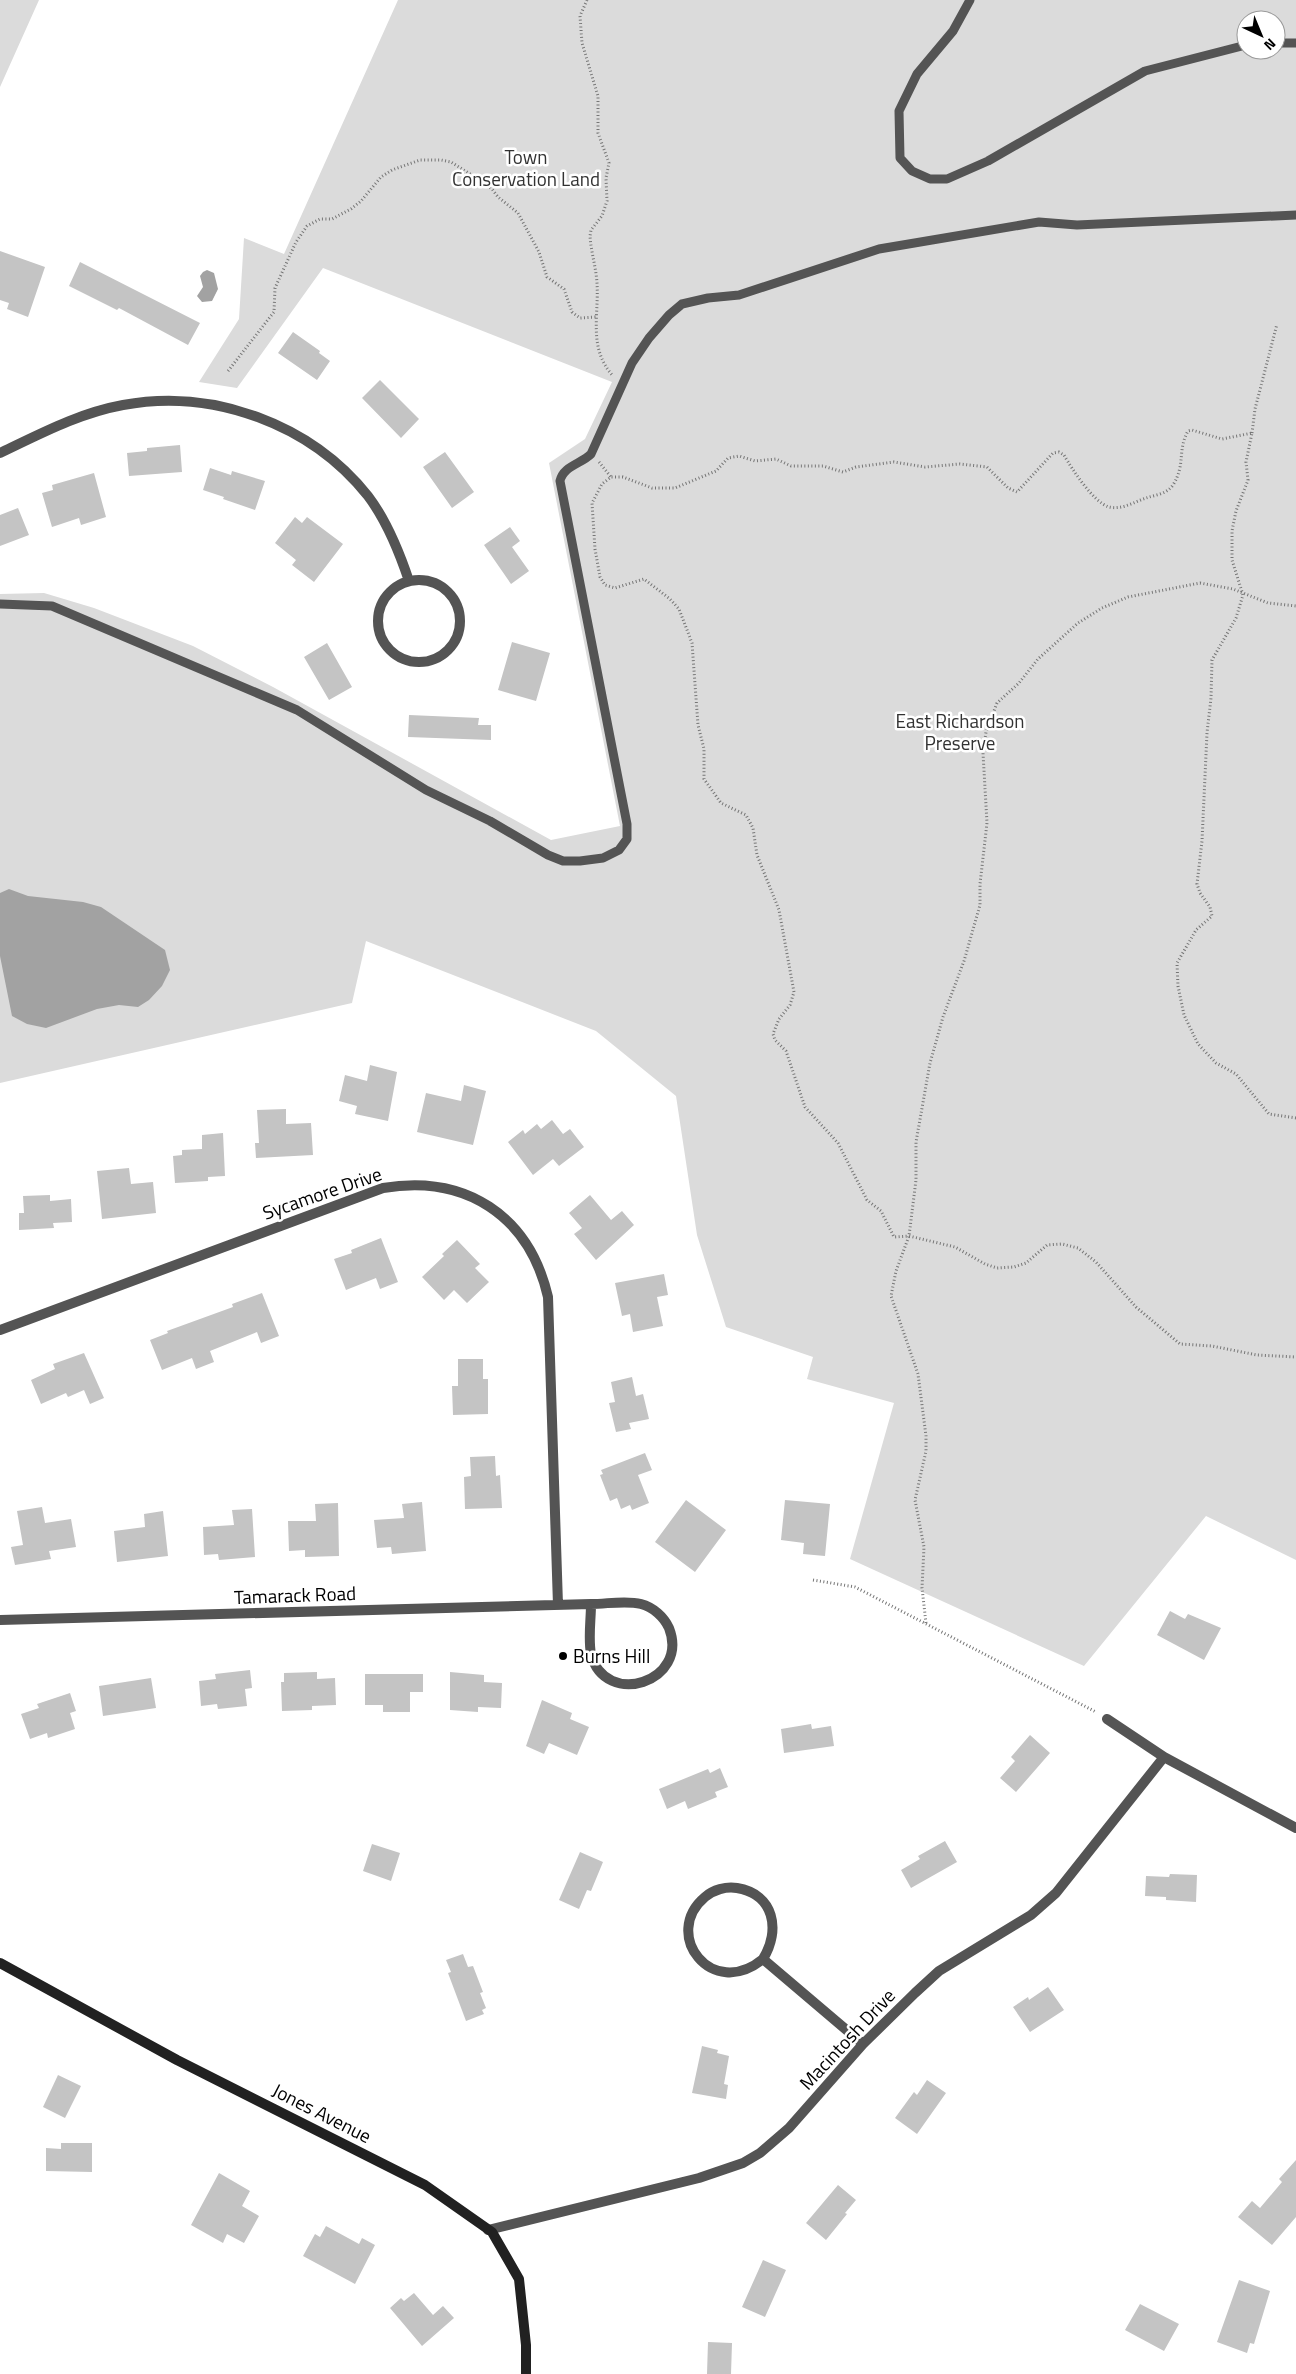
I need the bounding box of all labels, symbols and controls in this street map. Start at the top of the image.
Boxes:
north arrow [1236,10,1286,60]
text: N [1260,34,1281,56]
park label: Town Conservation Land [452,142,600,193]
park label: East Richardson Preserve [895,706,1025,757]
street label: Sycamore Drive [258,1159,385,1227]
street label: Tamarack Road [233,1578,356,1611]
place label: Burns Hill [573,1641,650,1670]
marker: Burns Hill [557,1650,569,1662]
street label: Macintosh Drive [792,1981,901,2096]
street label: Jones Avenue [268,2075,377,2150]

